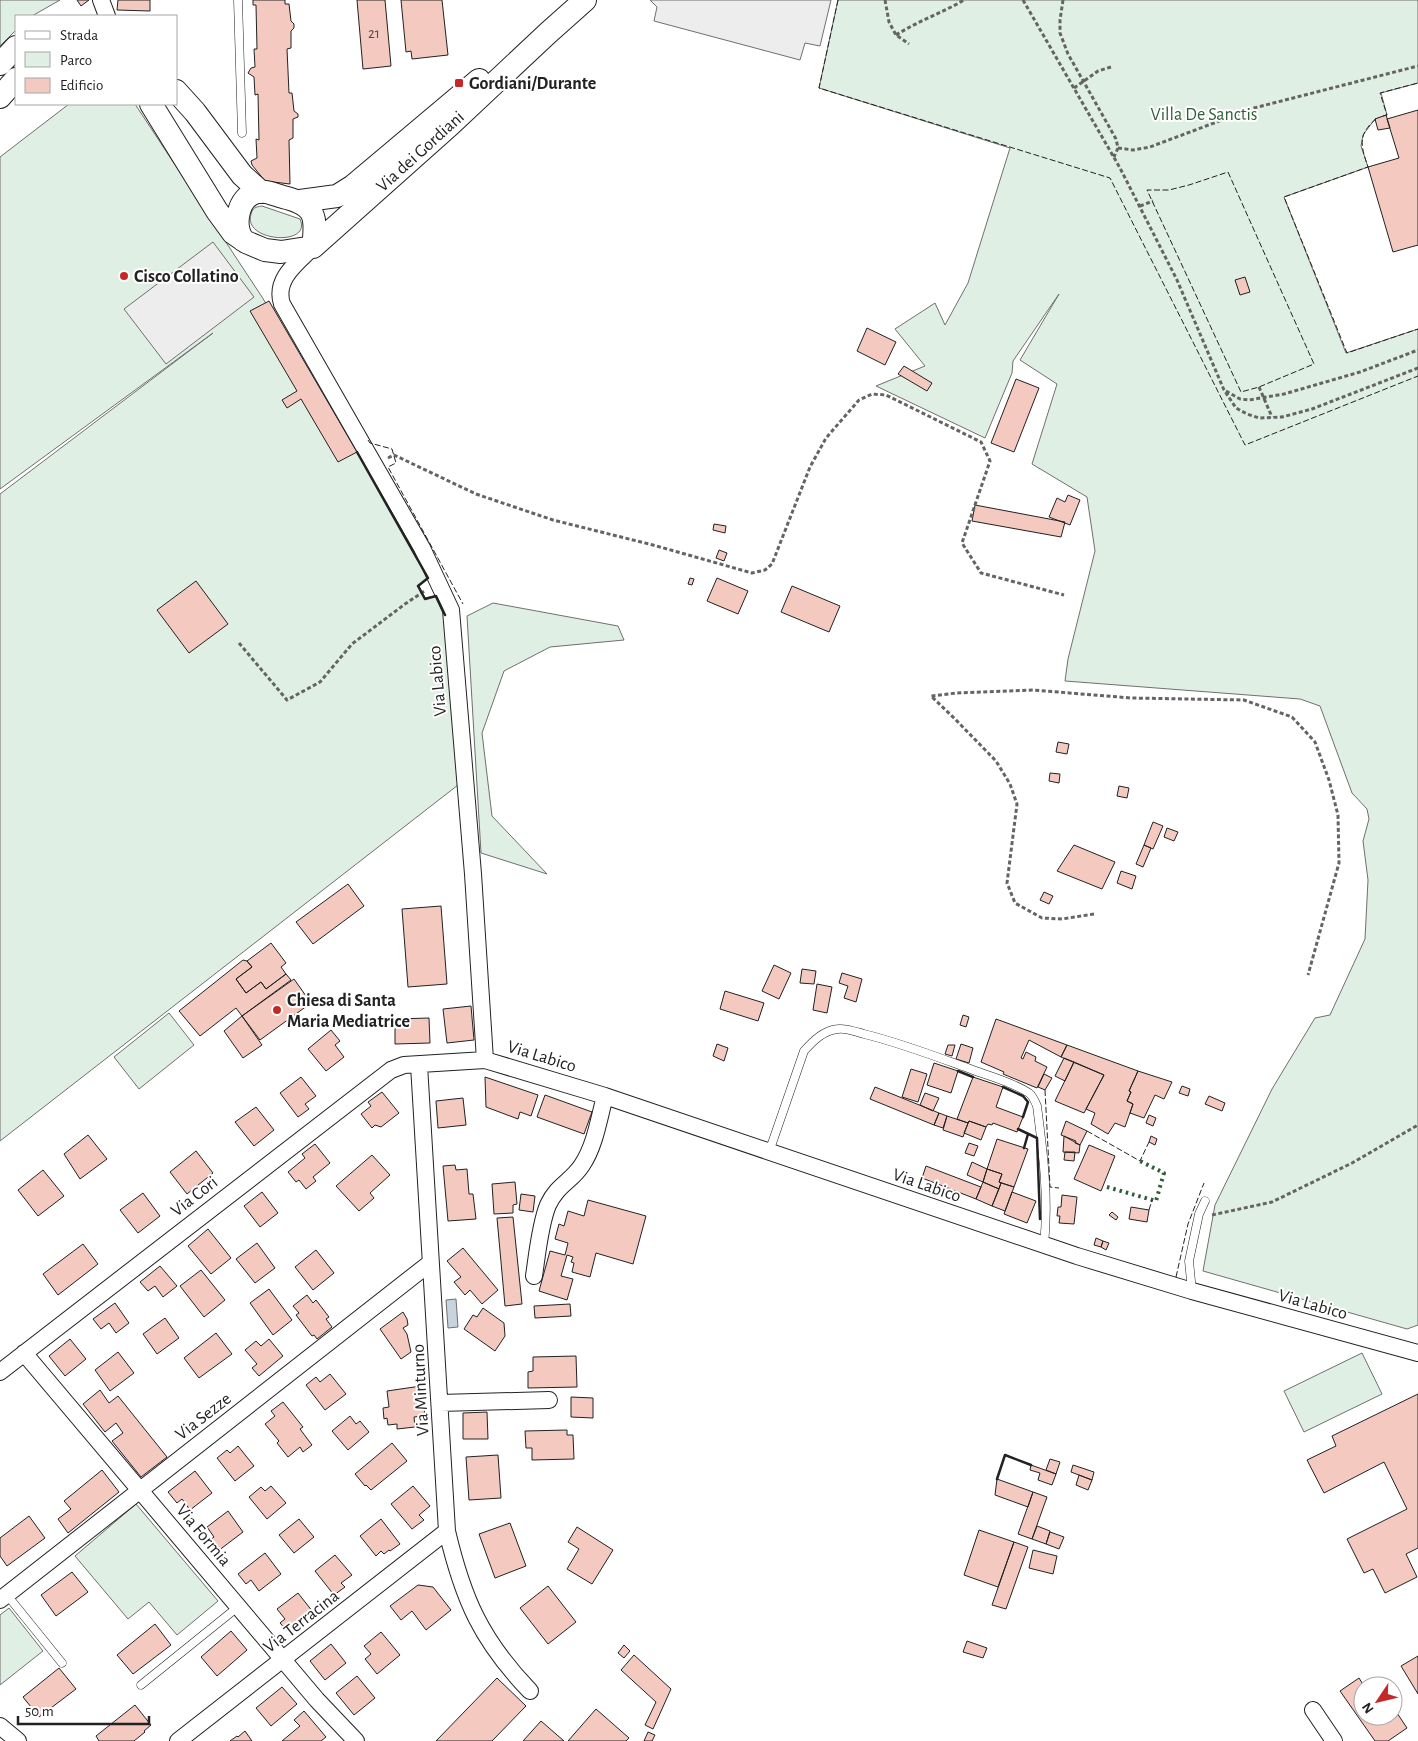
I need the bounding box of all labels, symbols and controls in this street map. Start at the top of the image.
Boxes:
legend [15,15,178,105]
house number: 21 [368,26,380,41]
text: Strada [60,28,98,43]
text: Parco [60,53,92,68]
place label: Gordiani/Durante [469,75,596,93]
marker: Gordiani/Durante [453,77,465,89]
text: Edificio [60,78,103,93]
park label: Villa De Sanctis [1151,106,1257,124]
street label: Via dei Gordiani [373,108,468,196]
place label: Cisco Collatino [134,268,239,286]
marker: Cisco Collatino [118,270,130,282]
street label: Via Labico [426,645,450,717]
place label: Chiesa di Santa Maria Mediatrice [287,992,410,1031]
marker: Chiesa di Santa Maria Mediatrice [271,1004,283,1016]
street label: Via Labico [505,1038,578,1076]
street label: Via Labico [890,1166,963,1206]
street label: Via Cori [168,1173,221,1220]
street label: Via Labico [1276,1287,1349,1323]
street label: Via Minturno [410,1343,432,1437]
street label: Via Sezze [172,1390,235,1444]
street label: Via Formia [172,1501,234,1570]
street label: Via Terracina [260,1587,343,1657]
north arrow [1353,1676,1403,1726]
scale bar [18,1694,149,1726]
text: N [1360,1700,1377,1716]
text: 50 m [25,1704,54,1719]

